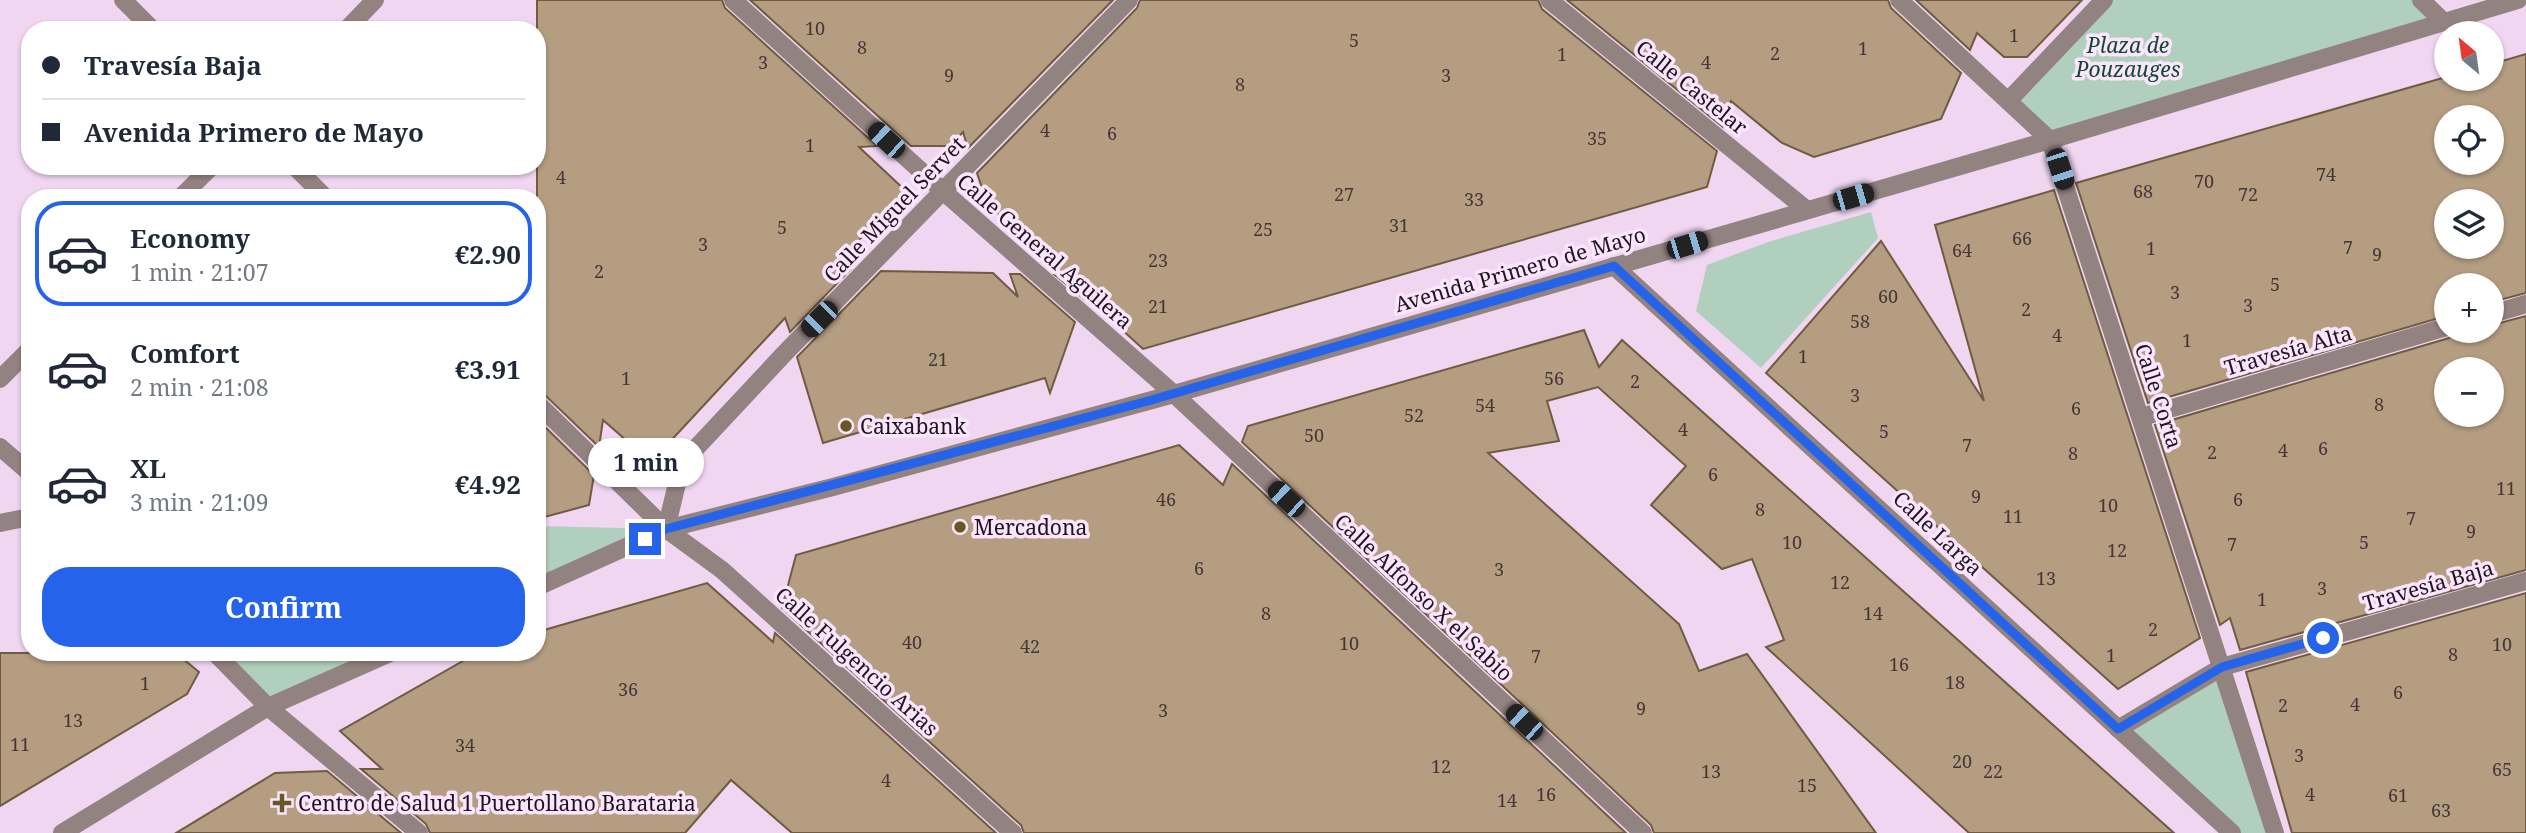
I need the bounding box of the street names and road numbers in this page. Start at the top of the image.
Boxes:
street label: Calle Castelar [1631,33,1754,141]
street label: Calle Miguel Servet [817,130,971,288]
street label: Calle General Aguilera [951,167,1139,335]
street label: Avenida Primero de Mayo [1391,220,1649,318]
street label: Travesía Alta [2221,318,2355,382]
street label: Calle Corta [2129,340,2189,452]
street label: Calle Larga [1887,484,1989,582]
street label: Calle Alfonso X el Sabio [1329,507,1519,687]
street label: Travesía Baja [2359,553,2497,617]
street label: Calle Fulgencio Arias [770,580,944,742]

